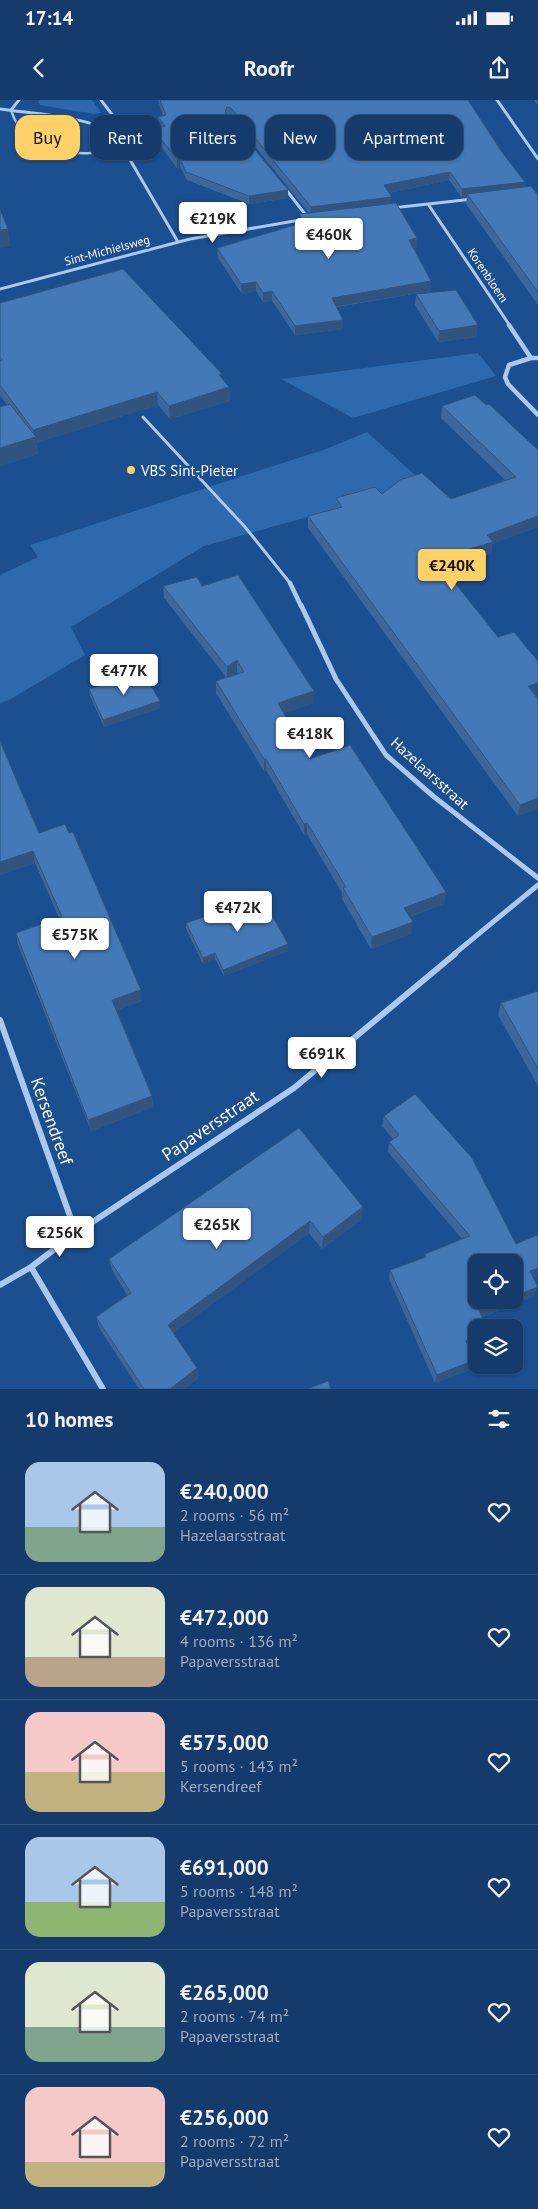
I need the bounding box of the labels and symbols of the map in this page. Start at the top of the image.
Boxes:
pin: €219K [178,202,248,244]
pin: €460K [294,218,364,260]
street label: Sint-Michielsweg [63,231,151,269]
street label: Korenbloem [464,245,512,305]
place label: VBS Sint-Pieter [140,461,238,480]
marker: VBS Sint-Pieter [125,464,137,476]
pin: €240K [417,548,487,591]
pin: €477K [89,654,159,696]
pin: €418K [275,716,345,759]
street label: Hazelaarsstraat [387,733,473,813]
pin: €472K [203,890,273,933]
pin: €575K [40,918,110,960]
pin: €691K [287,1036,357,1079]
street label: Kersendreef [26,1074,79,1169]
street label: Papaversstraat [157,1084,263,1166]
pin: €265K [182,1208,252,1250]
pin: €256K [25,1216,95,1258]

